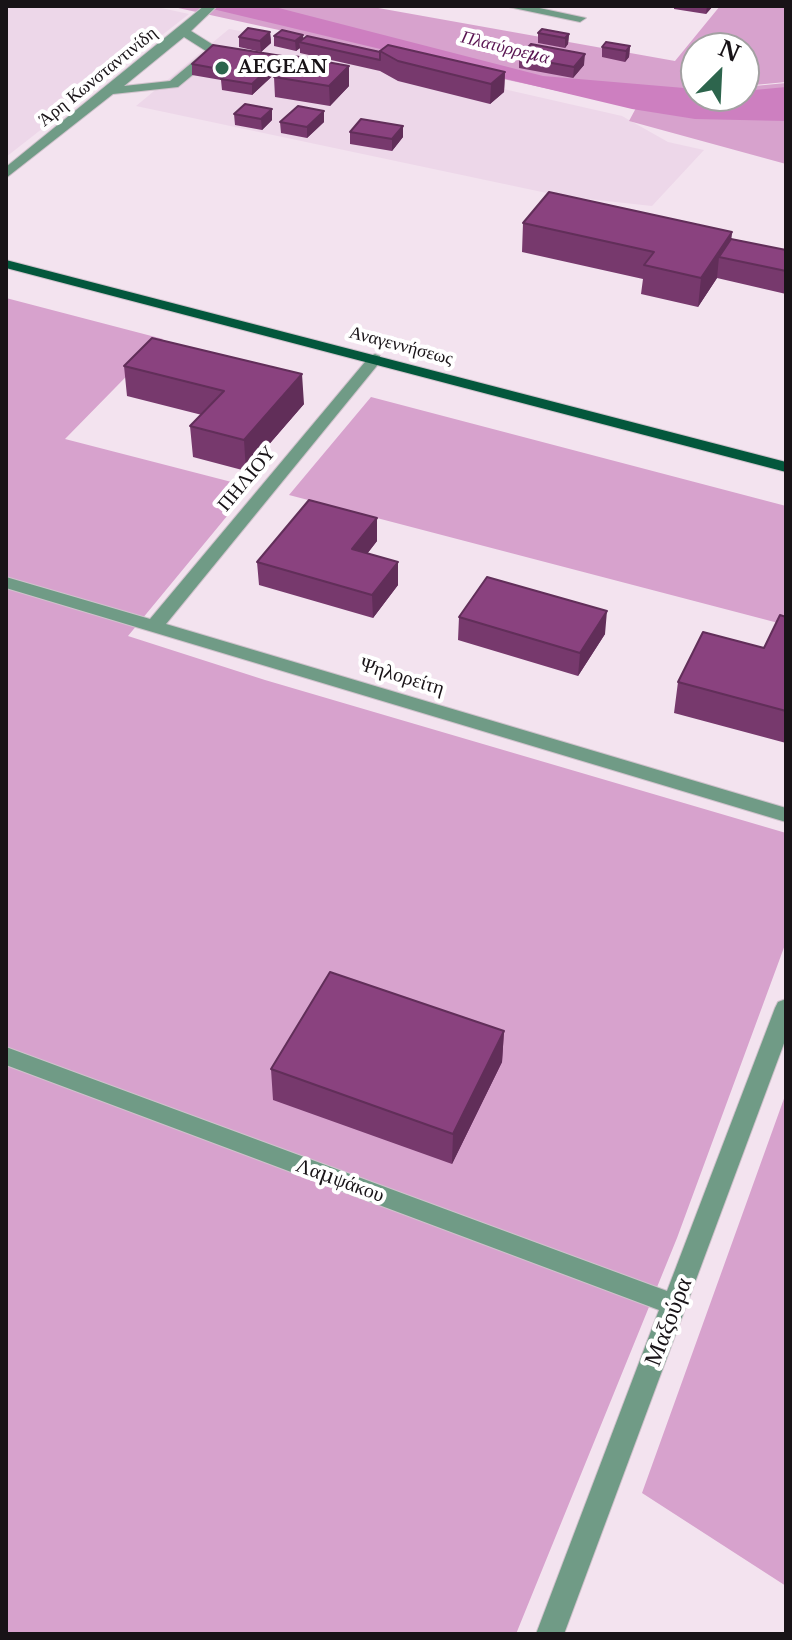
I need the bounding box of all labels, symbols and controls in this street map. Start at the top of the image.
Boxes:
street label: Άρη Κωνσταντινίδη [34,23,162,131]
water label: Πλατύρρεμα [459,27,551,69]
north arrow [680,32,760,112]
text: N [714,35,744,68]
place label: AEGEAN [238,57,327,79]
marker: AEGEAN [213,59,231,77]
street label: Αναγεννήσεως [347,322,455,370]
street label: ΠΗΛΙΟΥ [213,441,281,517]
street label: Ψηλορείτη [357,653,447,701]
street label: Λαμψάκου [293,1154,387,1208]
street label: Μαξούρα [639,1274,699,1370]

